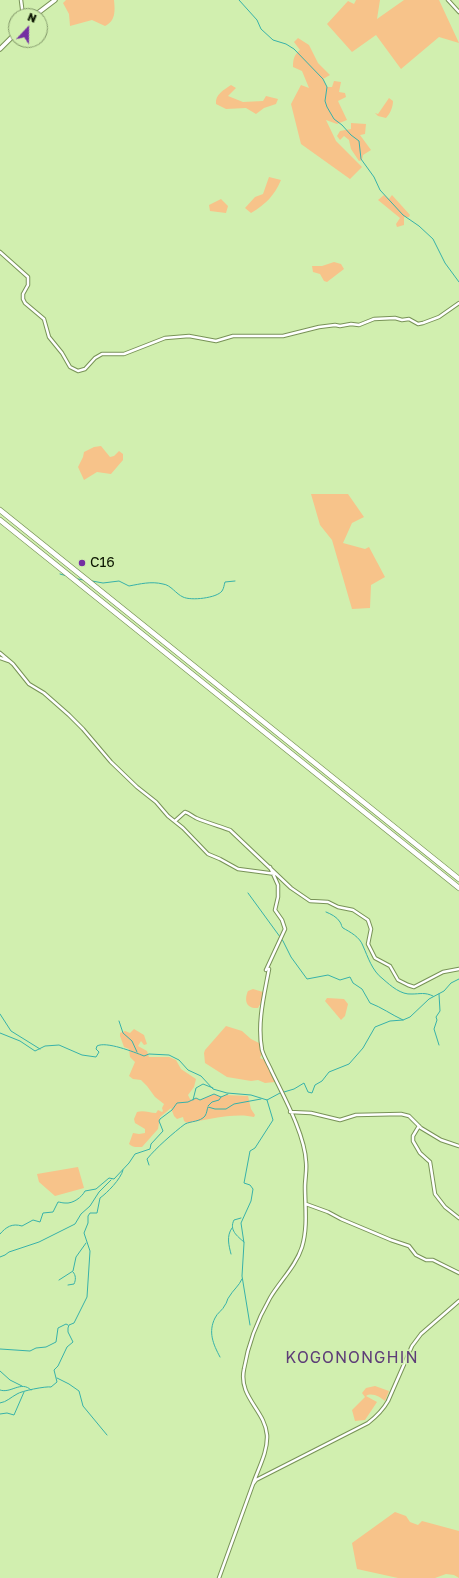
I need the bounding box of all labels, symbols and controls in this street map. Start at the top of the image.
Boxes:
north arrow [8,8,48,48]
text: N [26,10,39,25]
place label: C16 [90,555,115,571]
marker: C16 [77,558,87,568]
district label: KOGONONGHIN [285,1348,419,1368]

